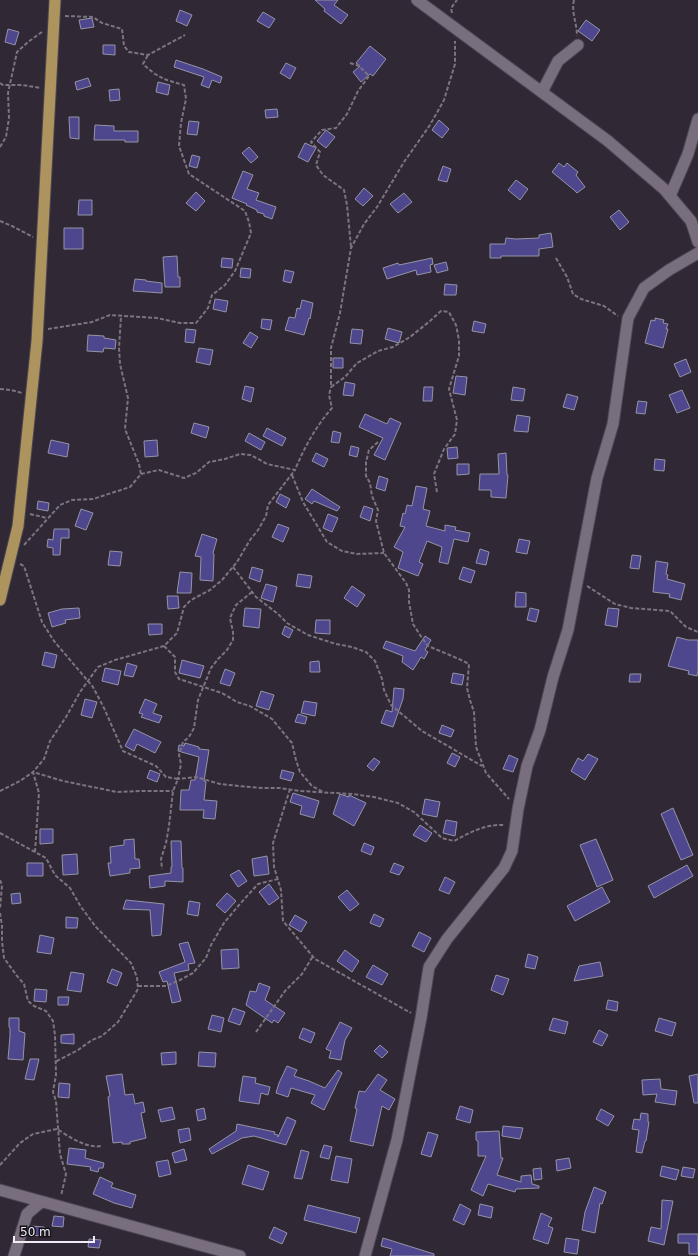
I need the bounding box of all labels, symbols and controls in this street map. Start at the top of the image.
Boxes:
scale bar [14,1218,94,1244]
text: 50 m [20,1225,51,1239]

